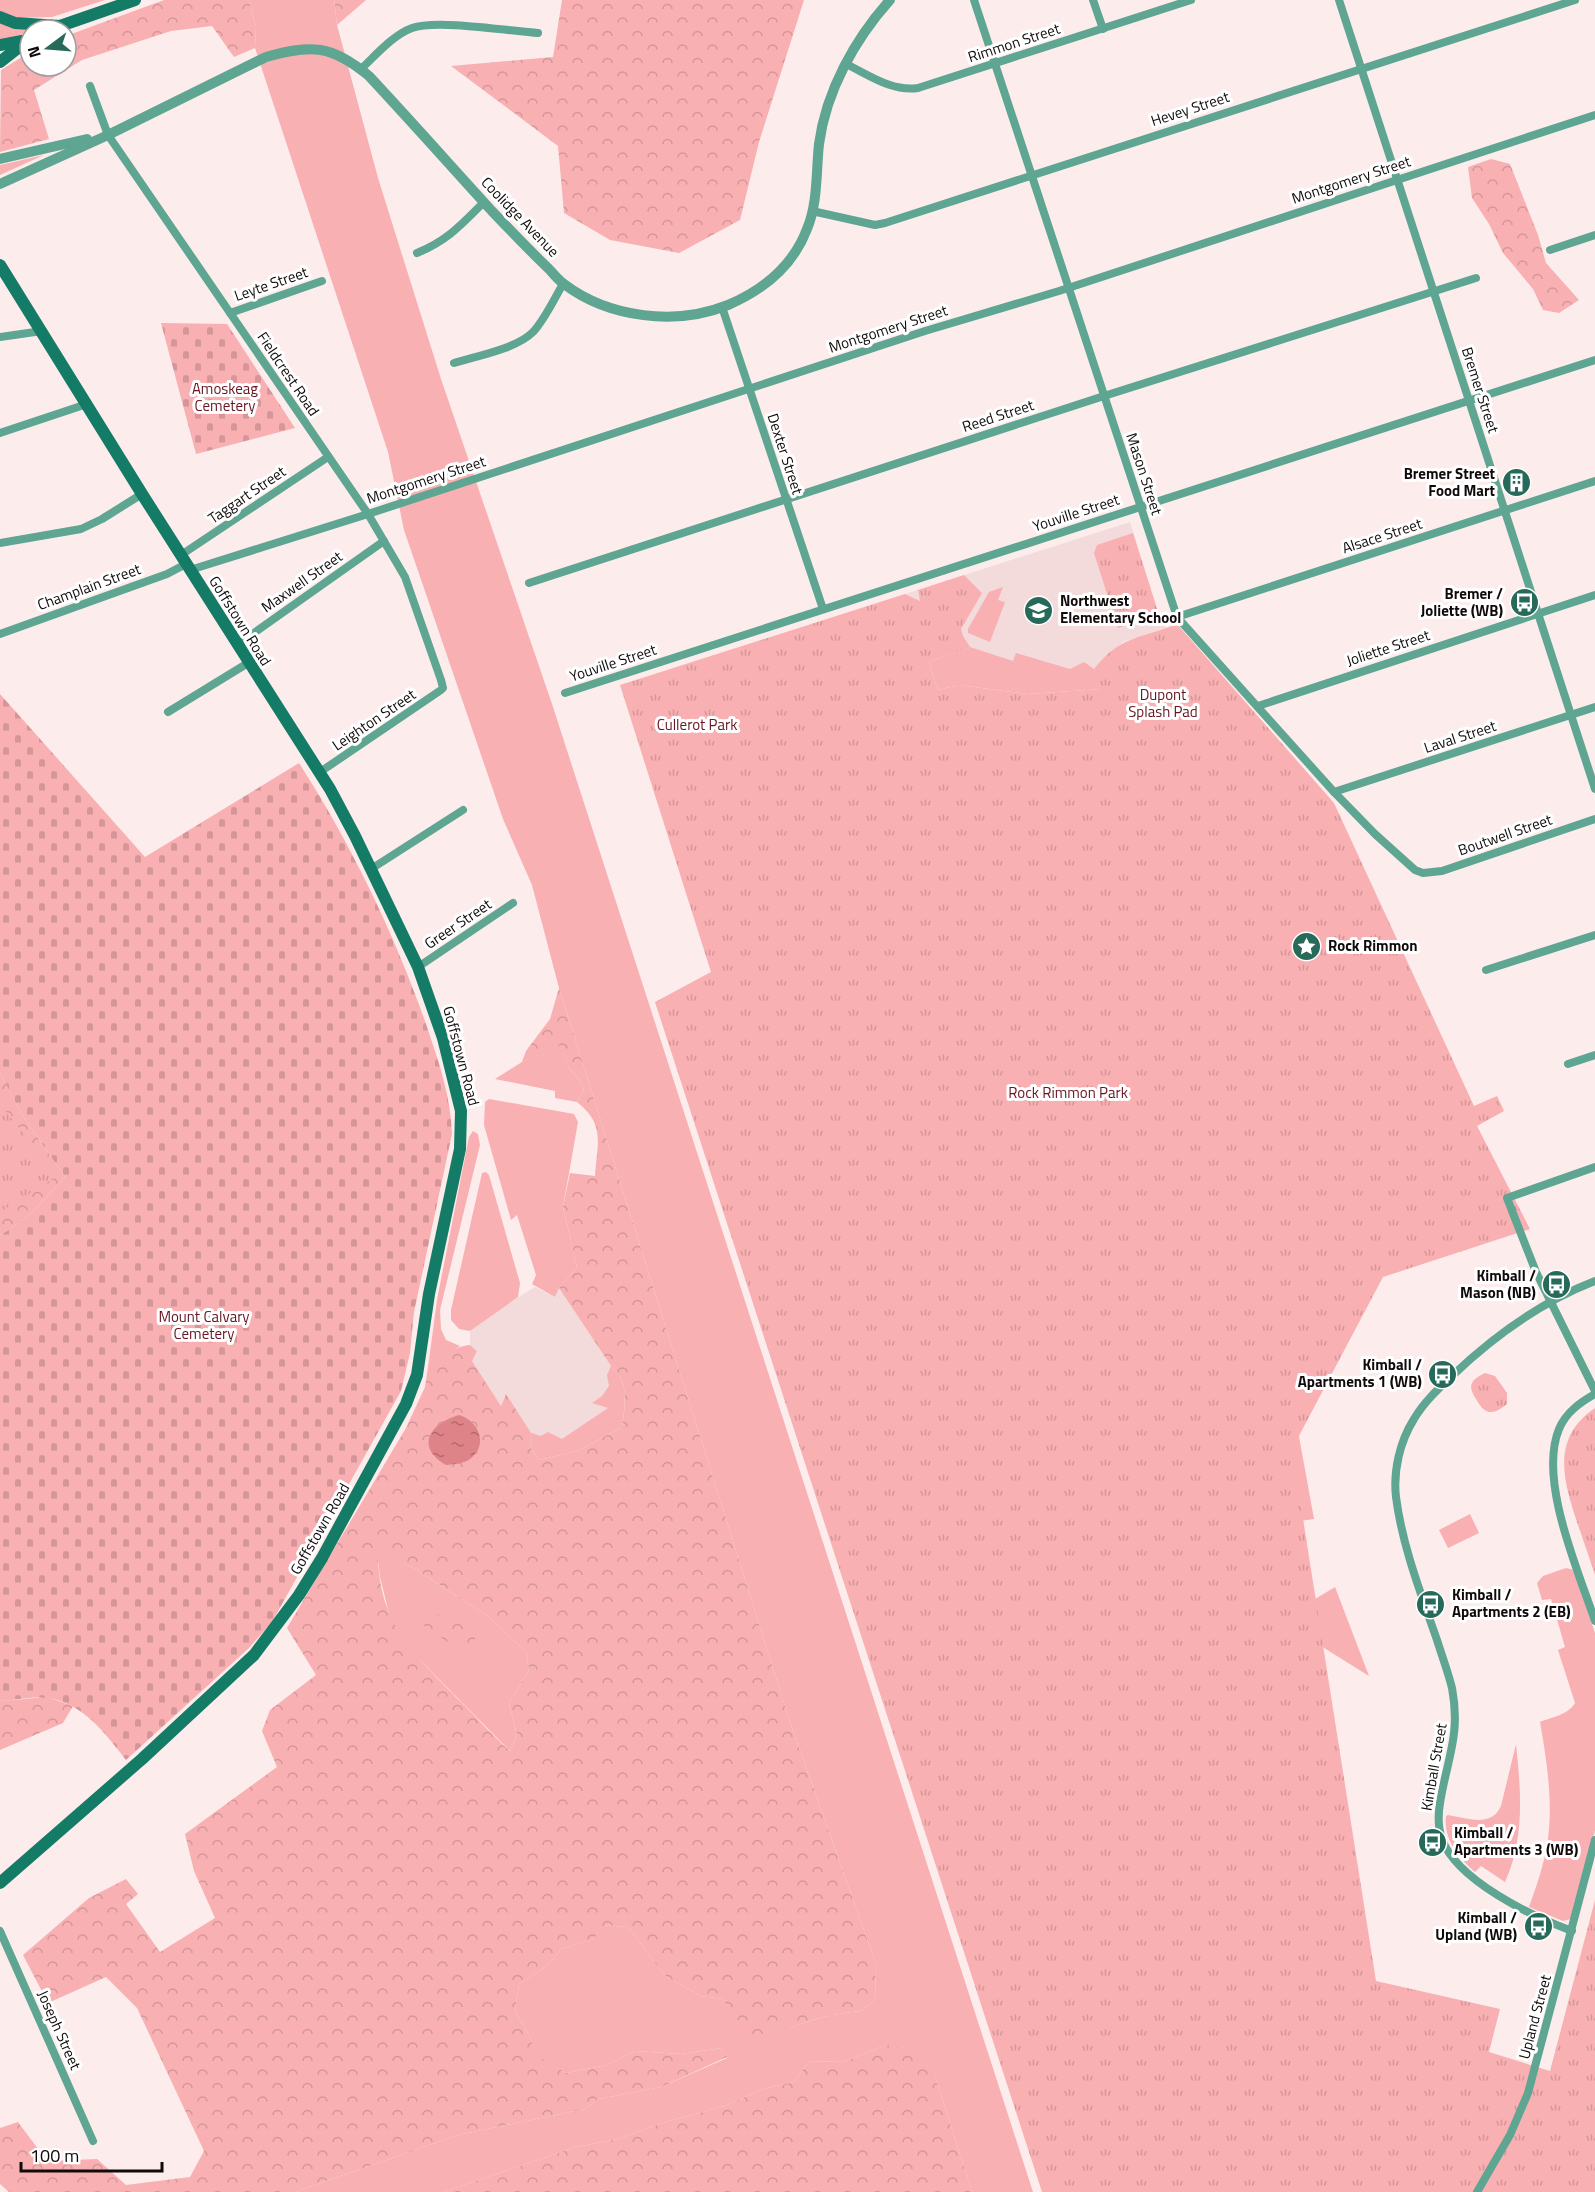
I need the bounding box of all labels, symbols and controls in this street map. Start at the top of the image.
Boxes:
street label: Rimmon Street [965,17,1064,68]
north arrow [18,18,78,78]
text: N [21,43,47,61]
street label: Hevey Street [1148,85,1233,132]
street label: Montgomery Street [1288,149,1414,210]
street label: Coolidge Avenue [476,171,565,262]
street label: Leyte Street [231,260,311,307]
street label: Montgomery Street [825,298,951,359]
street label: Fieldcrest Road [252,327,325,420]
street label: Bremer Street [1456,344,1505,436]
park label: Amoskeag Cemetery [192,377,258,417]
street label: Reed Street [959,393,1037,438]
street label: Dexter Street [762,410,810,498]
street label: Mason Street [1120,430,1169,519]
street label: Montgomery Street [363,449,489,510]
street label: Taggart Street [203,460,291,529]
place label: Bremer Street Food Mart [1404,462,1496,502]
building icon: Bremer Street Food Mart [1500,467,1532,499]
street label: Youville Street [1030,487,1123,537]
street label: Alsace Street [1339,512,1426,559]
street label: Maxwell Street [256,545,348,618]
street label: Champlain Street [34,557,144,616]
street label: Goffstown Road [204,571,277,670]
place label: Bremer / Joliette (WB) [1421,582,1503,622]
bus stop icon: Bremer / Joliette (WB) [1508,587,1540,619]
place label: Northwest Elementary School [1060,589,1181,629]
school or university icon: Northwest Elementary School [1023,594,1055,626]
street label: Joliette Street [1343,623,1433,672]
street label: Youville Street [567,637,660,687]
street label: Leighton Street [327,683,421,756]
park label: Dupont Splash Pad [1128,683,1198,723]
park label: Cullerot Park [657,713,737,736]
street label: Laval Street [1421,714,1500,759]
street label: Boutwell Street [1455,807,1556,861]
street label: Greer Street [420,892,497,955]
place icon: Rock Rimmon [1291,930,1323,962]
place label: Rock Rimmon [1328,934,1418,957]
street label: Goffstown Road [437,1003,486,1108]
park label: Rock Rimmon Park [1008,1081,1128,1104]
place label: Kimball / Mason (NB) [1460,1264,1536,1304]
bus stop icon: Kimball / Mason (NB) [1541,1269,1573,1301]
park label: Mount Calvary Cemetery [158,1305,250,1345]
place label: Kimball / Apartments 1 (WB) [1298,1353,1422,1393]
bus stop icon: Kimball / Apartments 1 (WB) [1427,1358,1459,1390]
street label: Goffstown Road [284,1479,355,1579]
place label: Kimball / Apartments 2 (EB) [1452,1583,1571,1623]
bus stop icon: Kimball / Apartments 2 (EB) [1415,1588,1447,1620]
street label: Kimball Street [1414,1721,1453,1813]
place label: Kimball / Apartments 3 (WB) [1454,1821,1579,1861]
bus stop icon: Kimball / Apartments 3 (WB) [1417,1826,1449,1858]
place label: Kimball / Upland (WB) [1435,1906,1517,1946]
bus stop icon: Kimball / Upland (WB) [1522,1911,1554,1943]
street label: Upland Street [1512,1971,1557,2062]
street label: Joseph Street [32,1986,87,2074]
scale bar [21,2135,162,2173]
text: 100 m [30,2142,79,2169]

